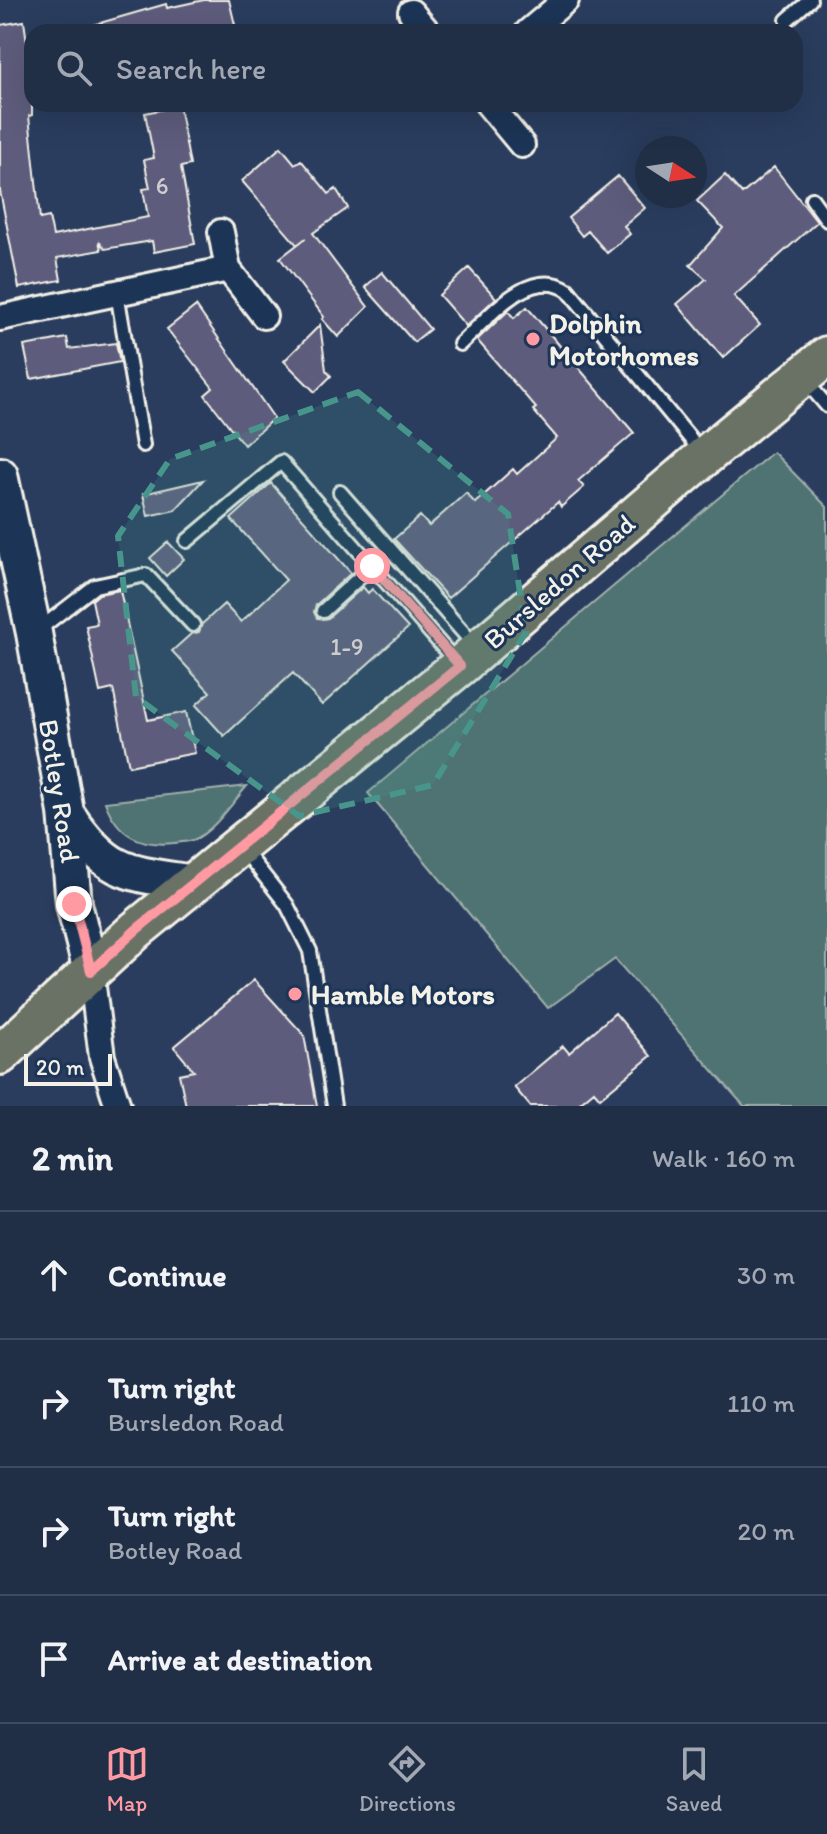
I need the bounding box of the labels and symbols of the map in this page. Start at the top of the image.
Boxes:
north arrow [635,136,707,208]
house number: 6 [156,171,168,200]
place label: Dolphin Motorhomes [549,306,699,372]
marker: Dolphin Motorhomes [524,330,542,348]
street label: Bursledon Road [476,506,642,656]
route start [354,548,390,584]
house number: 1-9 [330,632,364,661]
street label: Botley Road [32,717,88,866]
route end [56,886,92,922]
place label: Hamble Motors [311,977,495,1011]
marker: Hamble Motors [286,985,304,1003]
scale bar [24,1050,112,1086]

